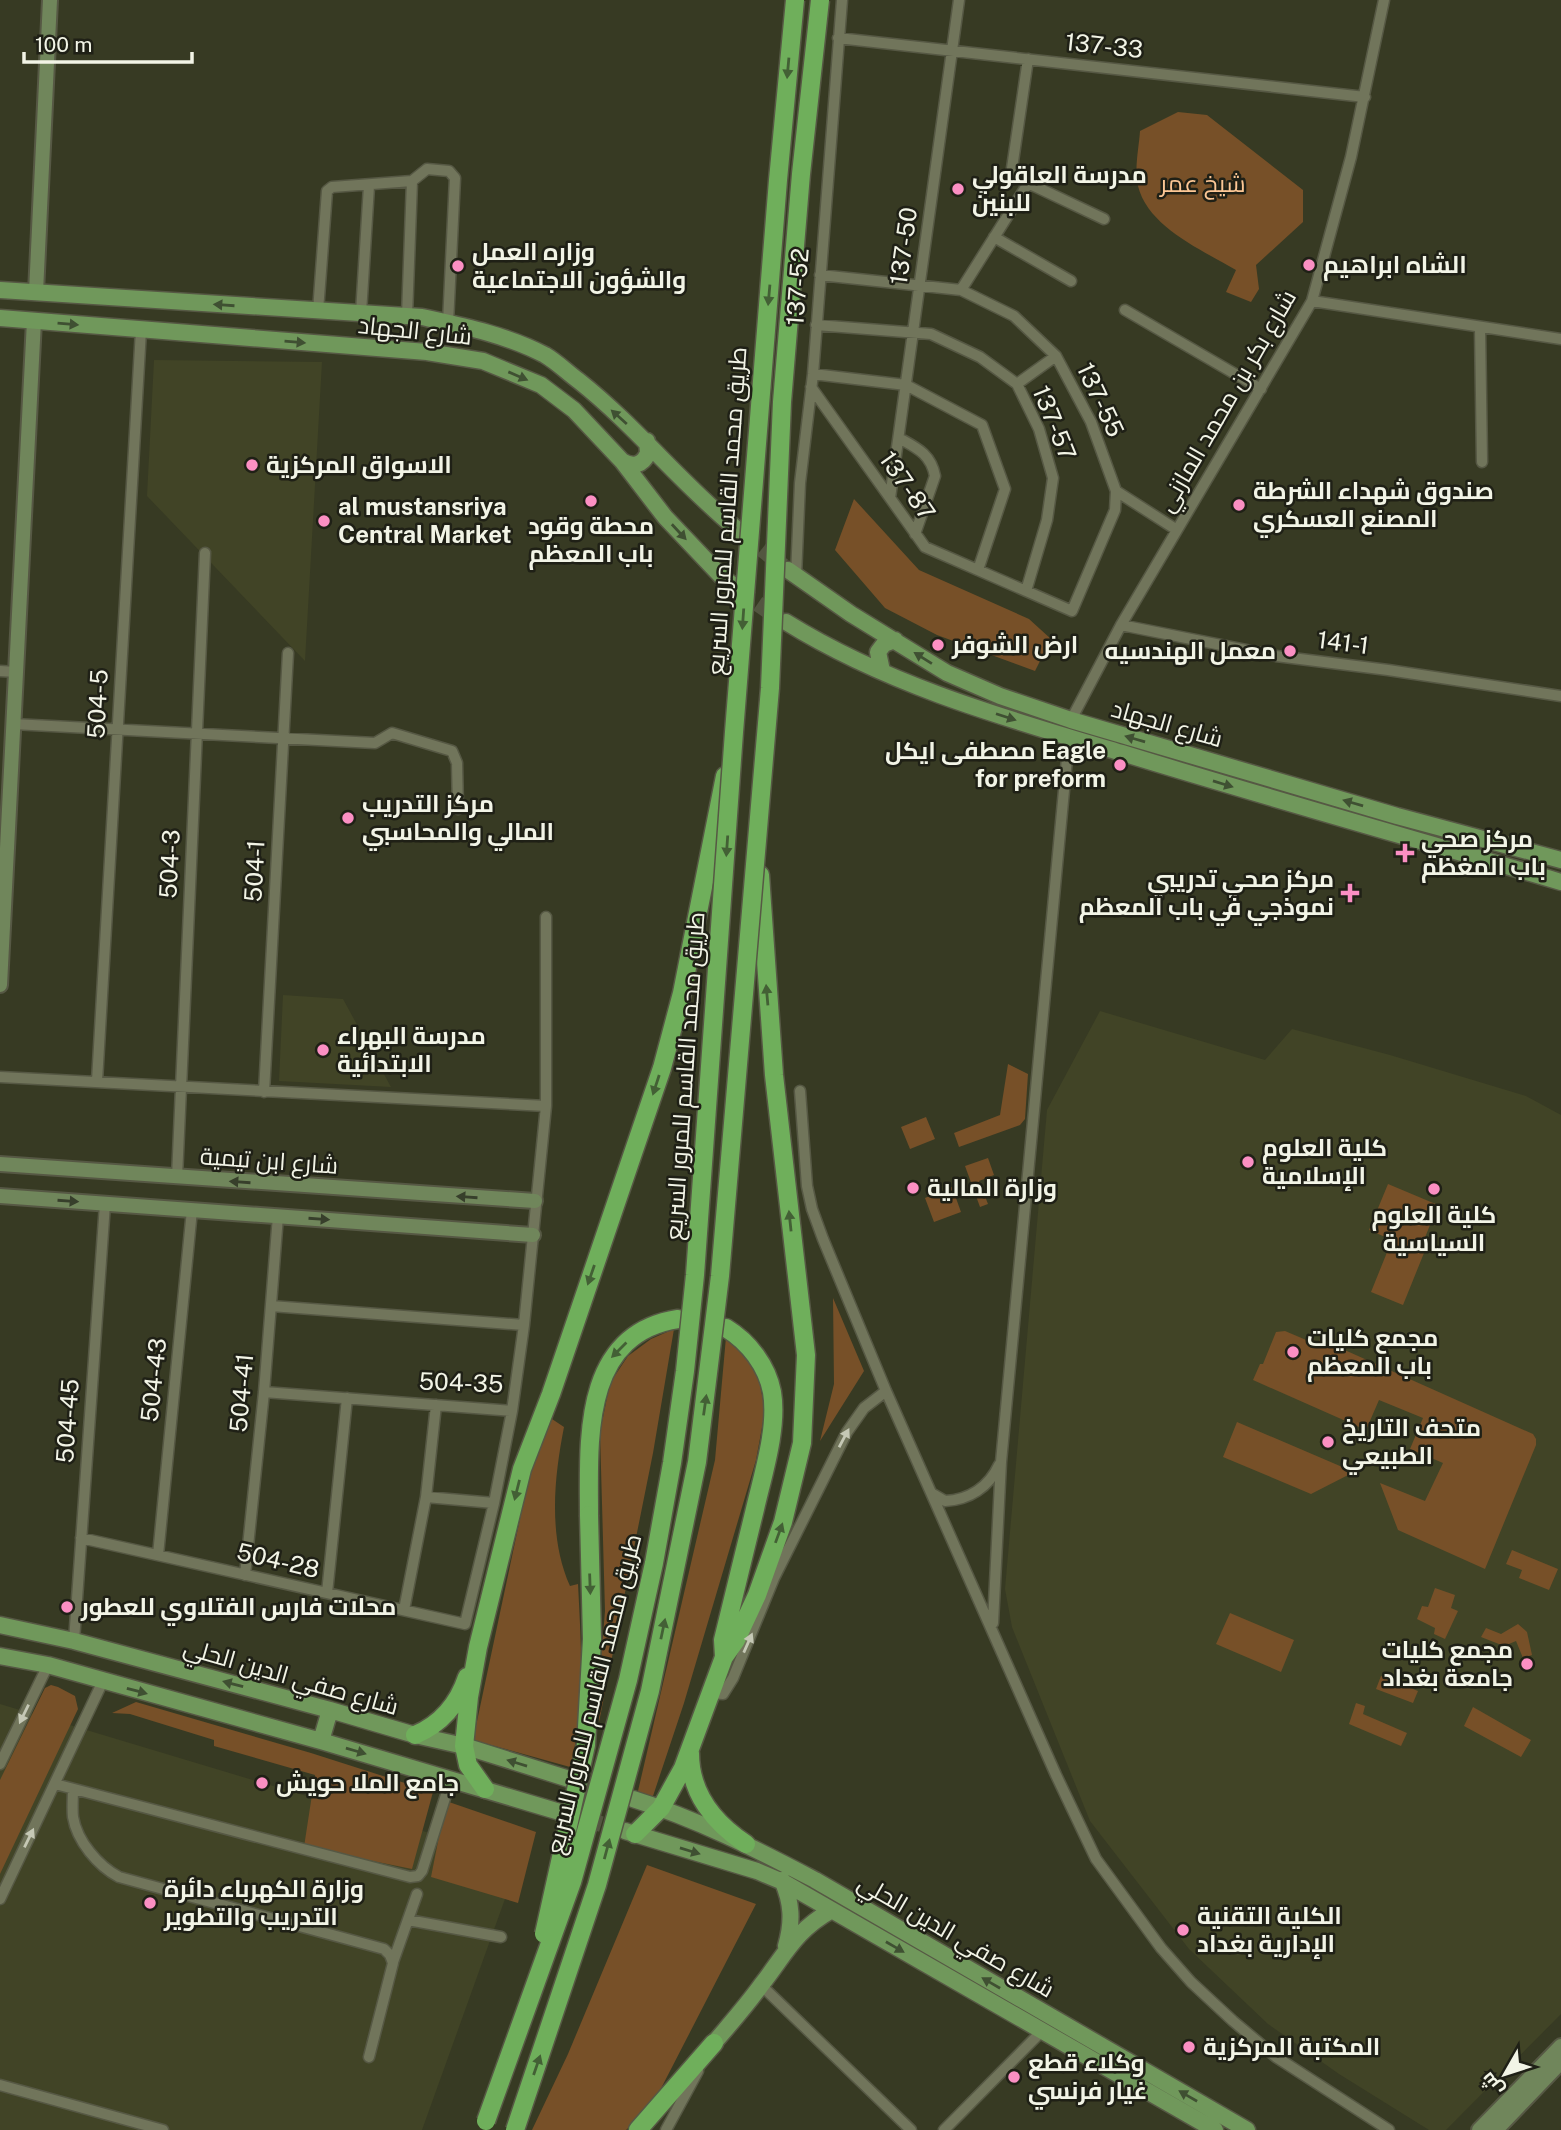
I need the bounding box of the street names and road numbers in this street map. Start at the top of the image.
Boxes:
street label: 137-33 [1064,27,1144,63]
street label: 137-50 [884,205,922,286]
street label: 137-52 [780,247,814,327]
street label: شارع بكر بن محمد المازني [1151,285,1306,519]
street label: شارع الجهاد [356,310,473,353]
street label: طريق محمد القاسم للمرور السريع [701,346,754,676]
street label: 137-55 [1072,358,1130,441]
street label: 137-57 [1027,381,1082,464]
street label: 137-87 [874,446,941,525]
street label: 141-1 [1316,625,1370,659]
street label: 504-5 [81,668,113,739]
street label: شارع الجهاد [1108,694,1226,755]
street label: 504-3 [153,829,185,899]
street label: 504-1 [238,839,270,903]
street label: طريق محمد القاسم للمرور السريع [659,911,712,1241]
street label: شارع ابن تيمية [199,1141,339,1182]
street label: 504-43 [135,1336,171,1423]
street label: 504-41 [224,1352,258,1433]
street label: 504-35 [418,1367,504,1397]
street label: 504-45 [50,1378,84,1464]
street label: طريق محمد القاسم للمرور السريع [540,1531,649,1857]
street label: 504-28 [234,1537,322,1583]
street label: شارع صفي الدين الحلي [179,1632,402,1726]
street label: شارع صفي الدين الحلي [850,1867,1060,2008]

